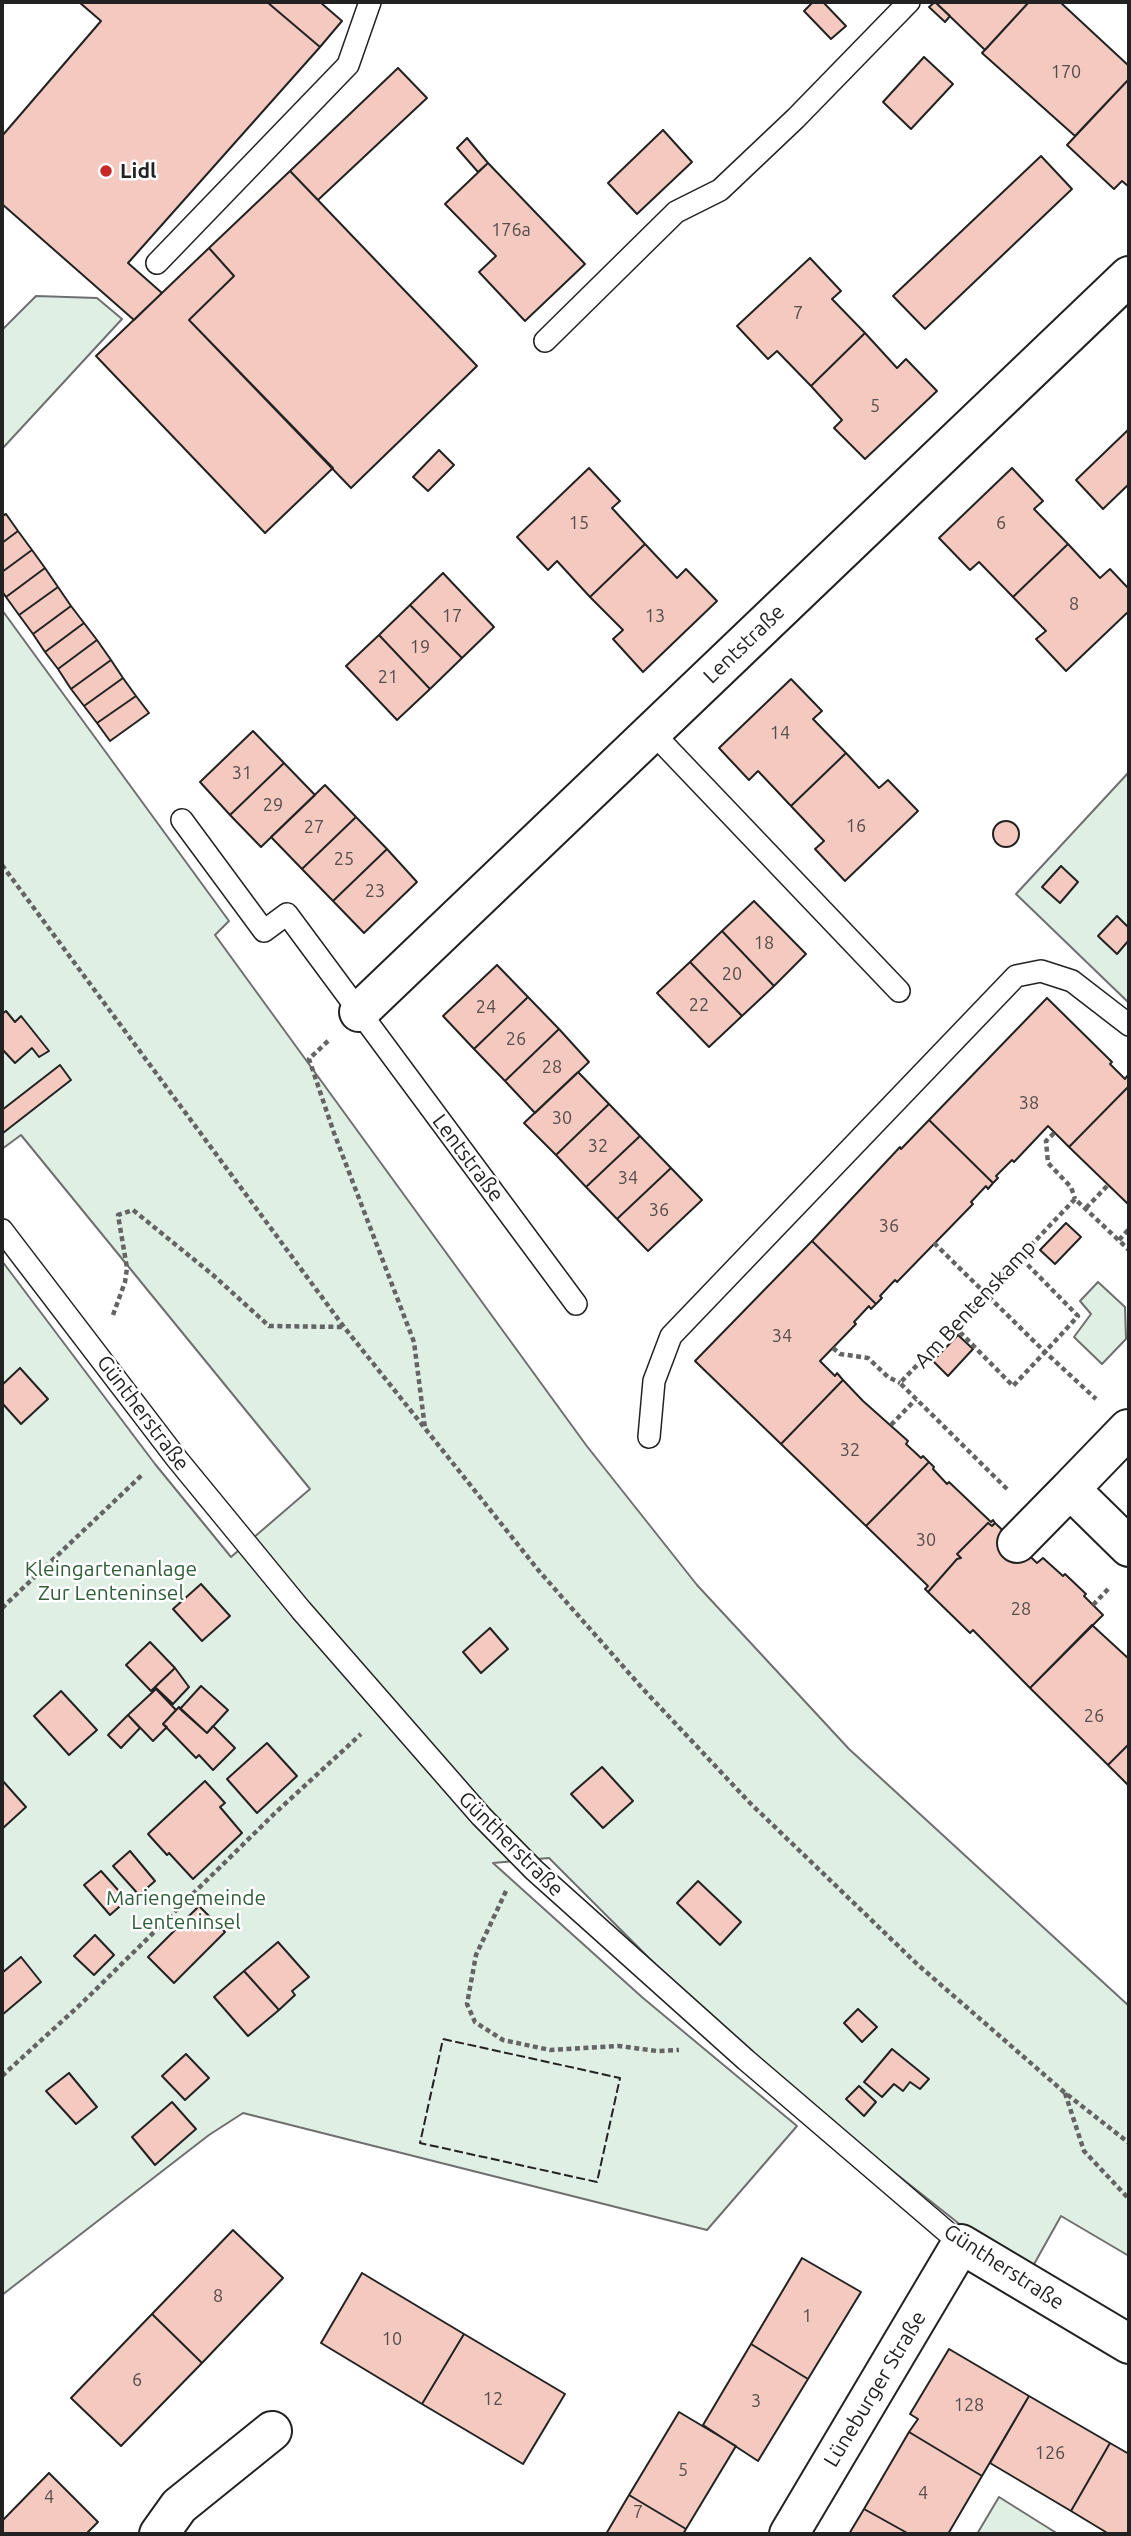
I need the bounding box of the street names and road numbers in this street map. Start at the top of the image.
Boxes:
street label: Lentstraße [698,599,790,689]
street label: Lentstraße [427,1109,509,1207]
street label: Am Bentenskamp [909,1235,1041,1373]
street label: Güntherstraße [91,1350,195,1476]
street label: Güntherstraße [453,1786,569,1902]
street label: Güntherstraße [939,2219,1069,2315]
street label: Lüneburger Straße [819,2307,931,2471]

